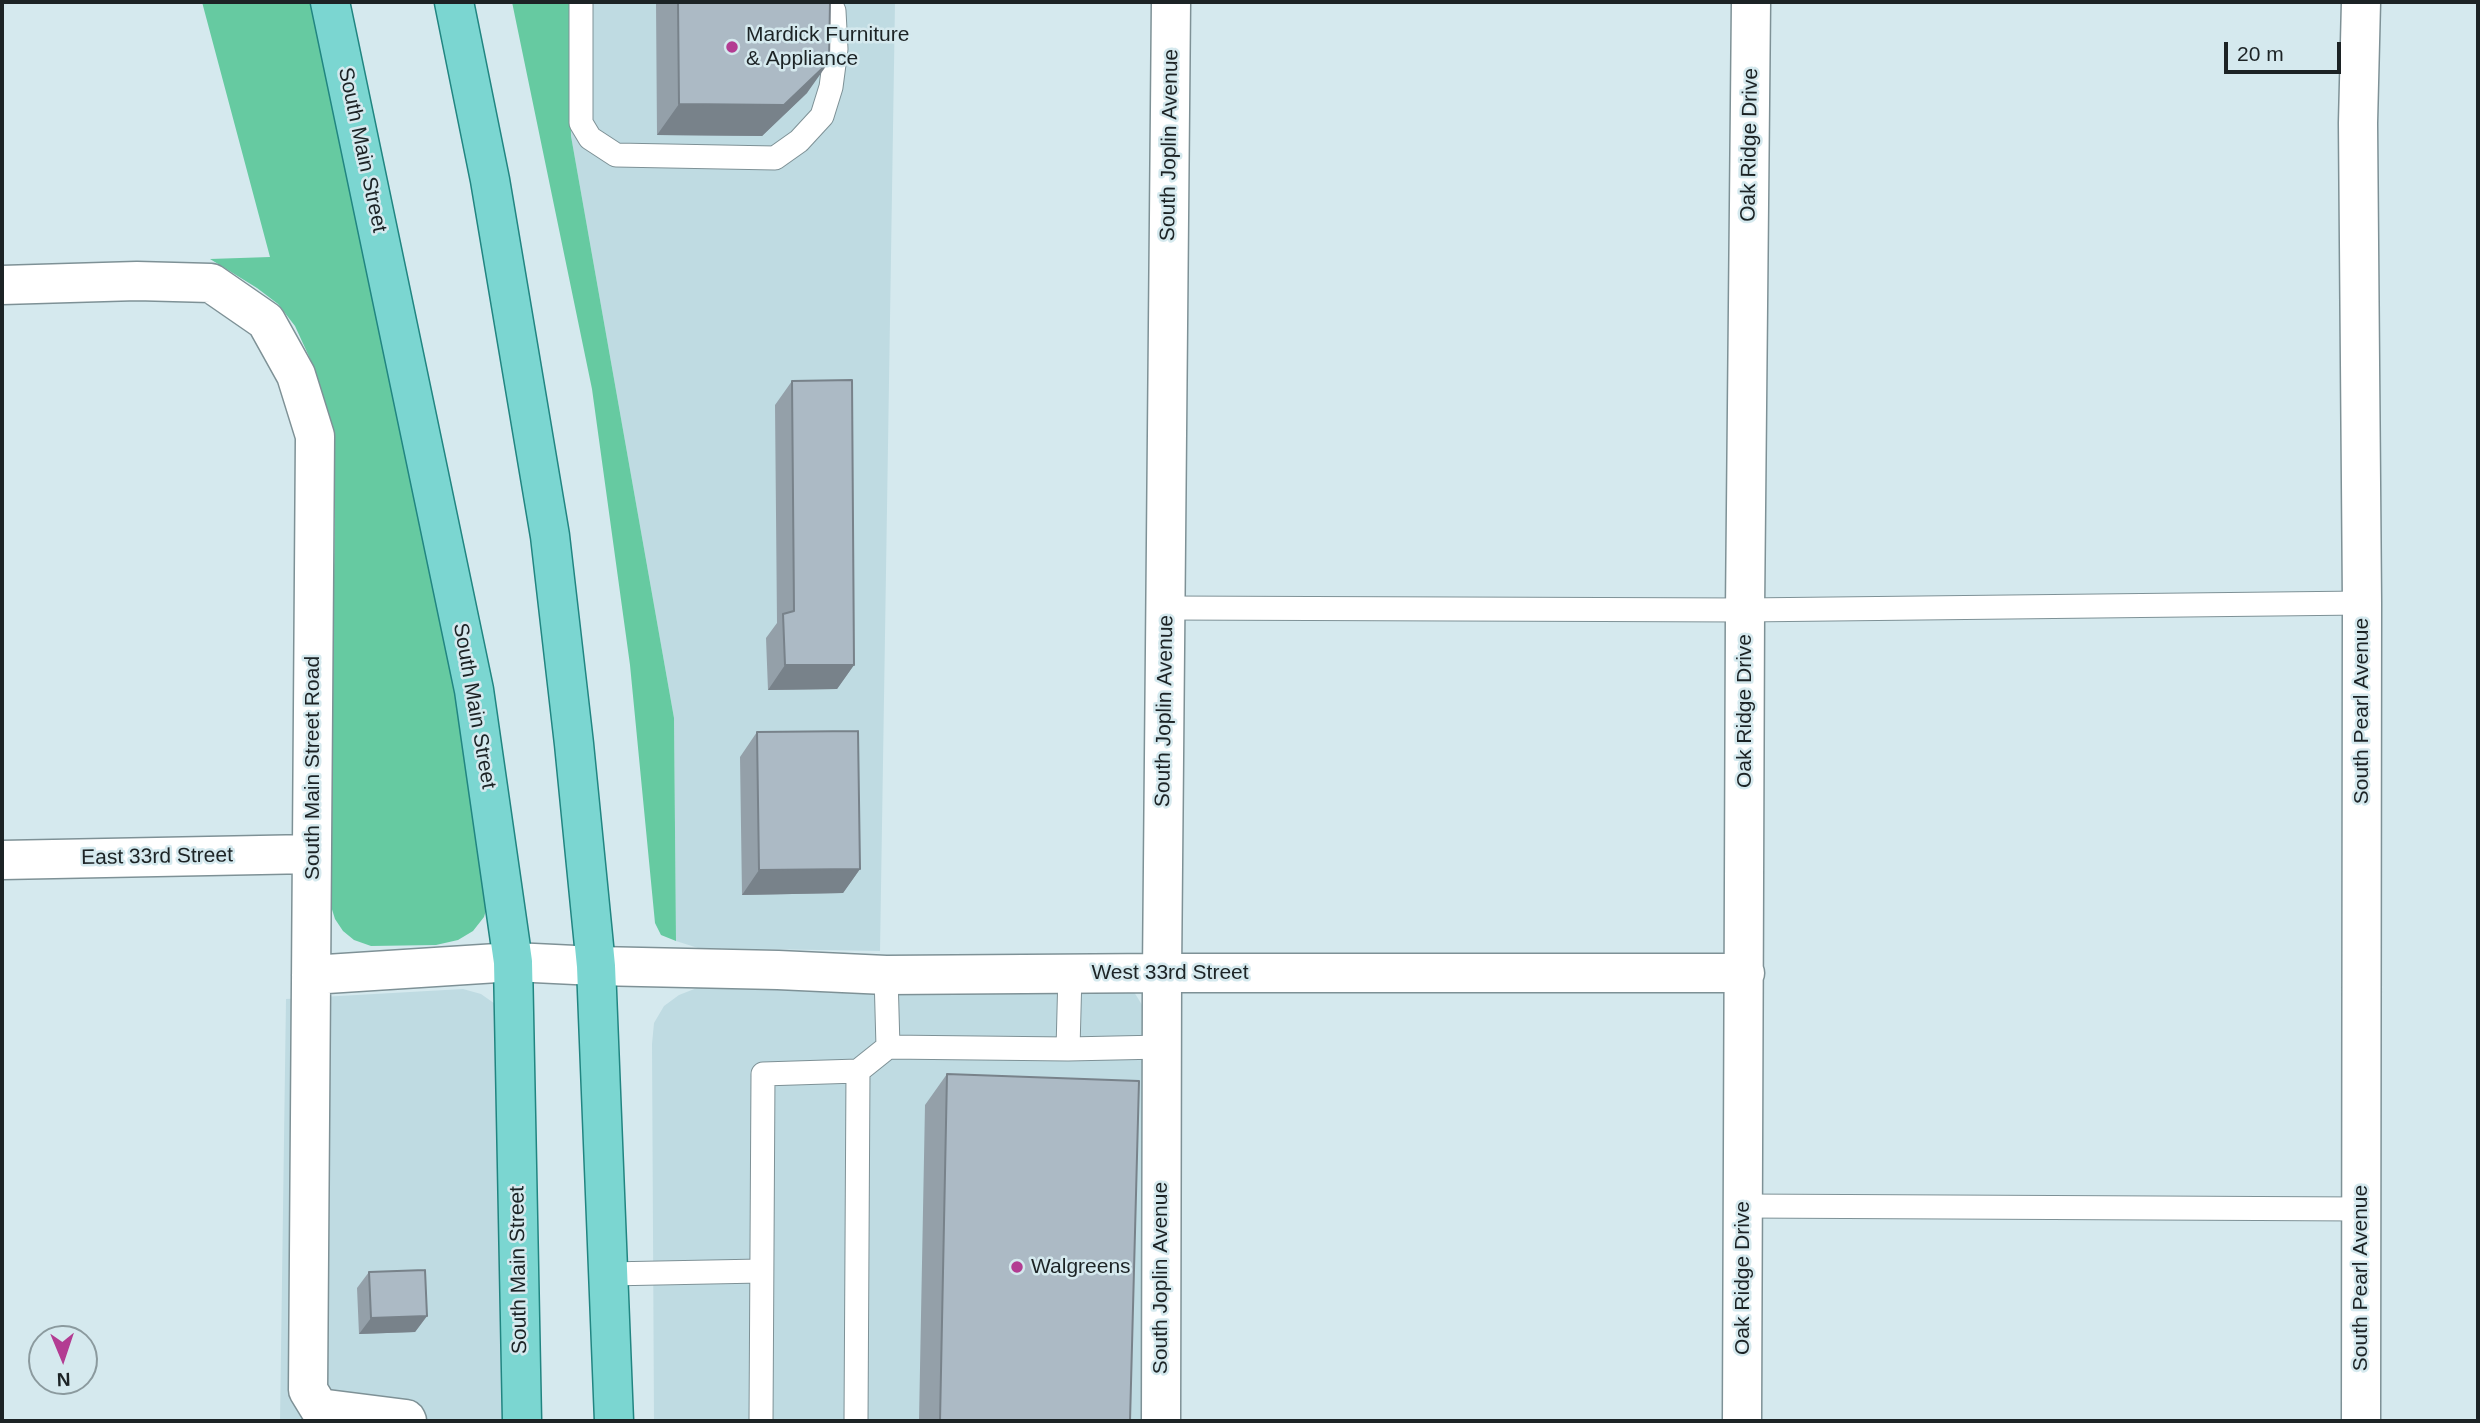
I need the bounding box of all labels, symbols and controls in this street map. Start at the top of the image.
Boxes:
place label: Mardick Furniture & Appliance [746,22,909,72]
scale bar [2228,28,2345,72]
marker: Mardick Furniture & Appliance [724,39,740,55]
text: 20 m [2237,42,2284,65]
street label: South Joplin Avenue [1156,49,1184,241]
street label: South Main Street [332,65,392,235]
street label: Oak Ridge Drive [1736,68,1764,222]
street label: South Joplin Avenue [1151,615,1179,807]
street label: South Pearl Avenue [2349,618,2375,804]
street label: South Main Street [447,621,501,791]
street label: Oak Ridge Drive [1732,634,1758,788]
street label: South Main Street Road [300,656,326,880]
street label: East 33rd Street [81,843,233,871]
street label: West 33rd Street [1091,960,1249,986]
street label: South Joplin Avenue [1148,1182,1174,1374]
street label: South Pearl Avenue [2348,1185,2374,1371]
street label: South Main Street [505,1186,533,1354]
street label: Oak Ridge Drive [1730,1201,1756,1355]
place label: Walgreens [1031,1254,1131,1280]
marker: Walgreens [1009,1259,1025,1275]
north arrow [28,1325,98,1395]
text: N [56,1369,71,1390]

